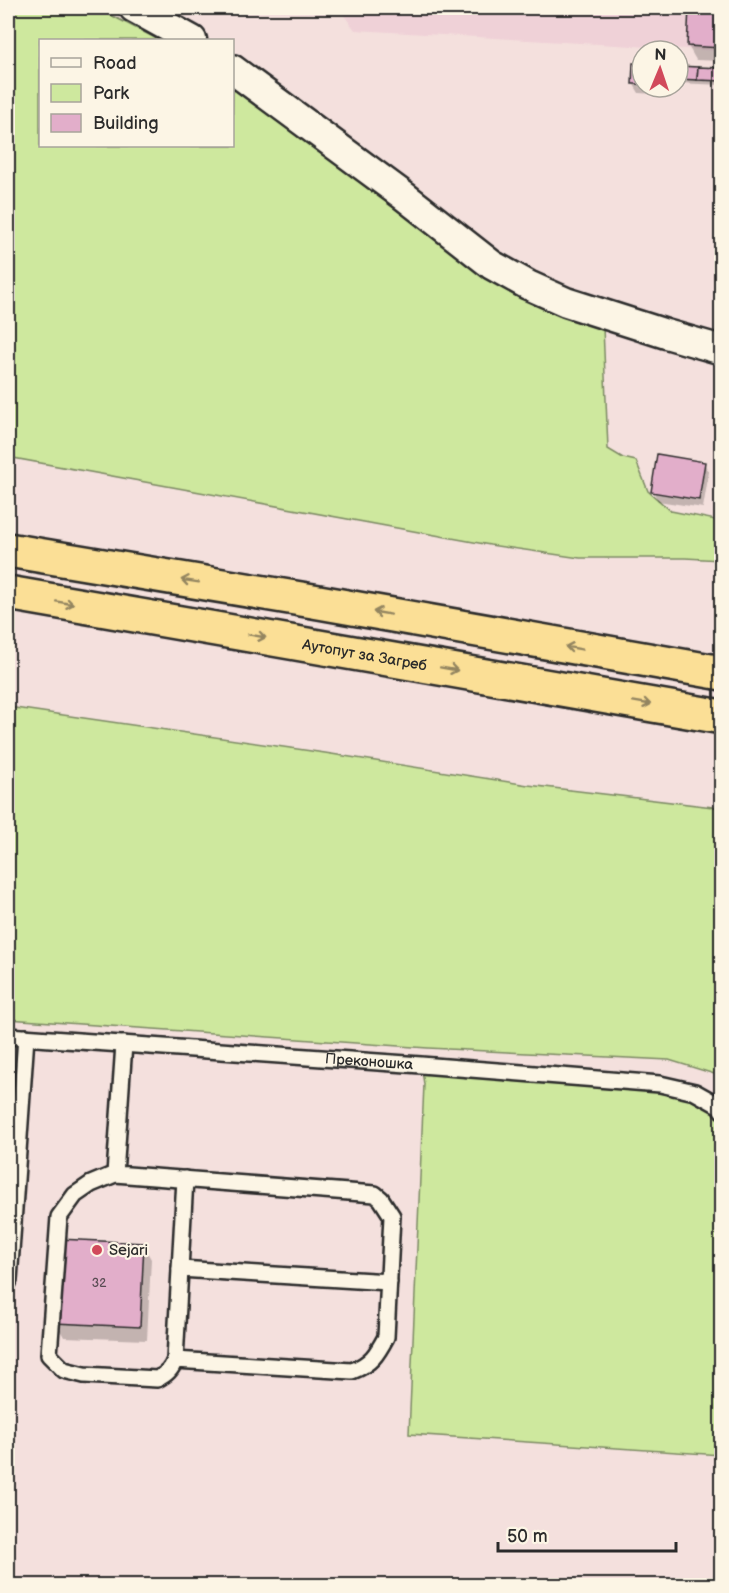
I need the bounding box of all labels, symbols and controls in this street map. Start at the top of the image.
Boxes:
legend [39,39,234,147]
north arrow [630,39,690,99]
text: N [654,46,667,65]
text: Road [93,53,137,74]
text: Park [93,83,129,104]
text: Building [93,113,159,134]
one-way arrow [180,575,200,586]
one-way arrow [55,597,75,608]
one-way arrow [372,607,392,618]
one-way arrow [247,630,267,641]
street label: Аутопут за Загреб [300,635,428,676]
one-way arrow [564,642,584,653]
one-way arrow [439,664,459,675]
one-way arrow [631,698,651,709]
street label: Преконошка [324,1049,414,1074]
place label: Sejari [109,1241,148,1260]
marker: Sejari [90,1243,104,1257]
house number: 32 [92,1276,106,1291]
scale bar [498,1515,676,1553]
text: 50 m [507,1526,548,1547]

